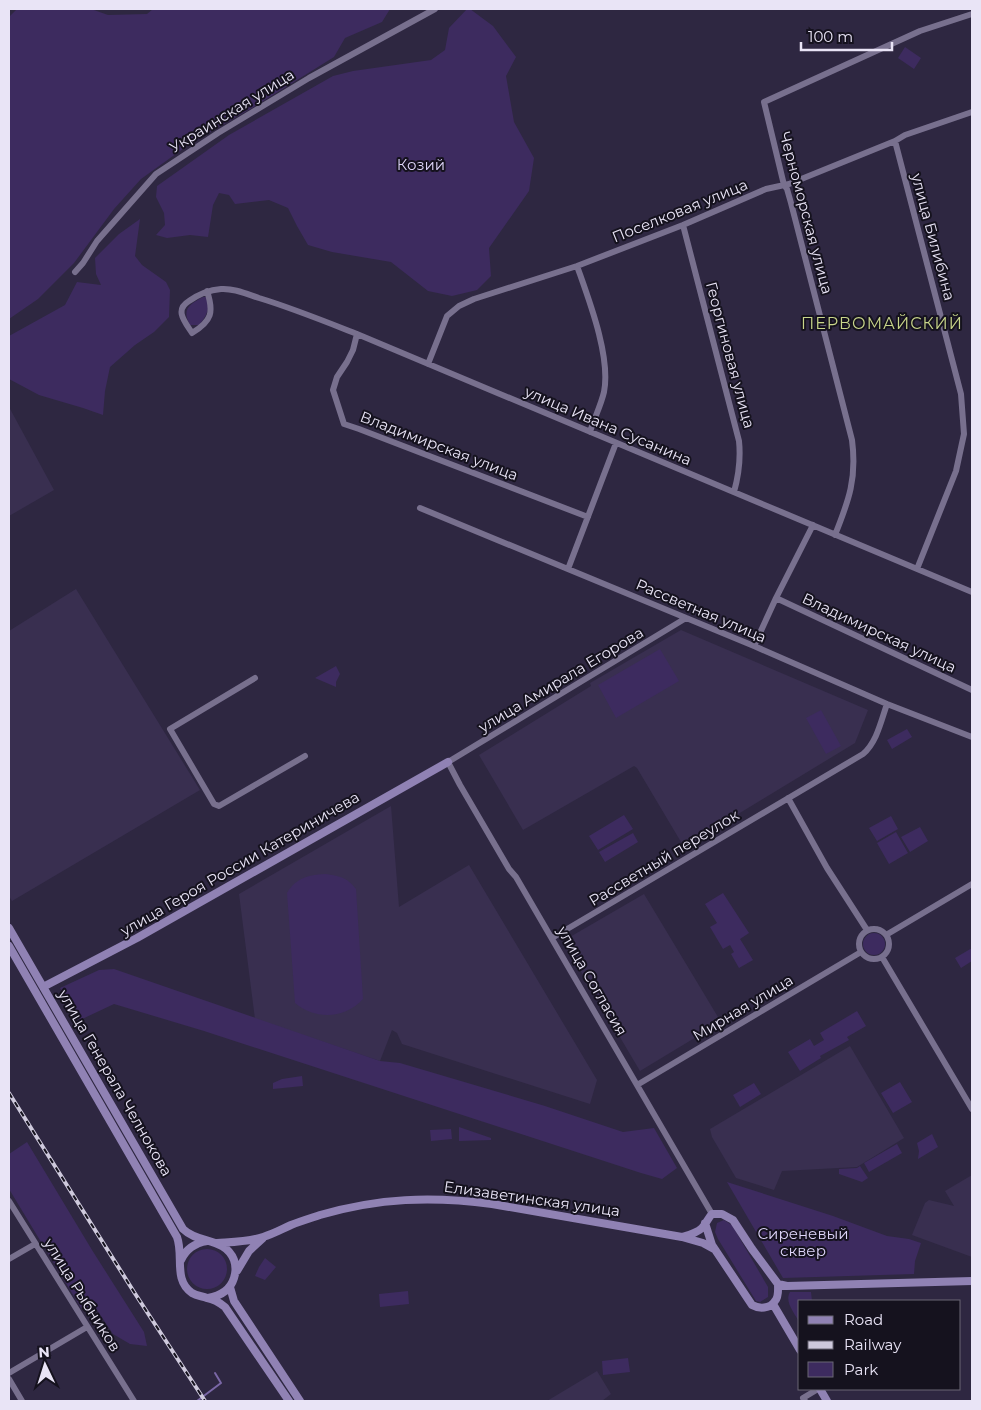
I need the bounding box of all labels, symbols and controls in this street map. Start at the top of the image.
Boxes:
scale bar [801,20,892,52]
text: 100 m [808,27,853,46]
street label: Украинская улица [166,65,298,157]
street label: Черноморская улица [776,130,837,296]
park label: Козий [397,155,445,174]
street label: улица Билибина [907,170,960,303]
street label: Поселковая улица [609,175,750,246]
street label: Георгиновая улица [702,280,759,430]
district label: ПЕРВОМАЙСКИЙ [801,314,963,333]
street label: улица Ивана Сусанина [521,381,694,469]
street label: Владимирская улица [358,407,521,484]
street label: Рассветная улица [633,574,769,647]
street label: Владимирская улица [799,589,959,677]
street label: улица Амирала Егорова [474,623,647,737]
street label: улица Героя России Катериничева [116,787,363,941]
street label: Рассветный переулок [585,805,742,910]
street label: улица Согласия [553,922,632,1039]
street label: Мирная улица [689,970,796,1045]
street label: улица Генерала Челнокова [54,985,177,1179]
street label: Елизаветинская улица [443,1177,621,1220]
park label: Сиреневый сквер [757,1224,849,1260]
street label: улица Рыбников [39,1234,125,1355]
legend [798,1300,961,1390]
text: Road [844,1310,883,1329]
text: Railway [844,1335,902,1354]
north arrow [20,1340,70,1390]
text: N [38,1343,50,1361]
text: Park [844,1360,878,1379]

